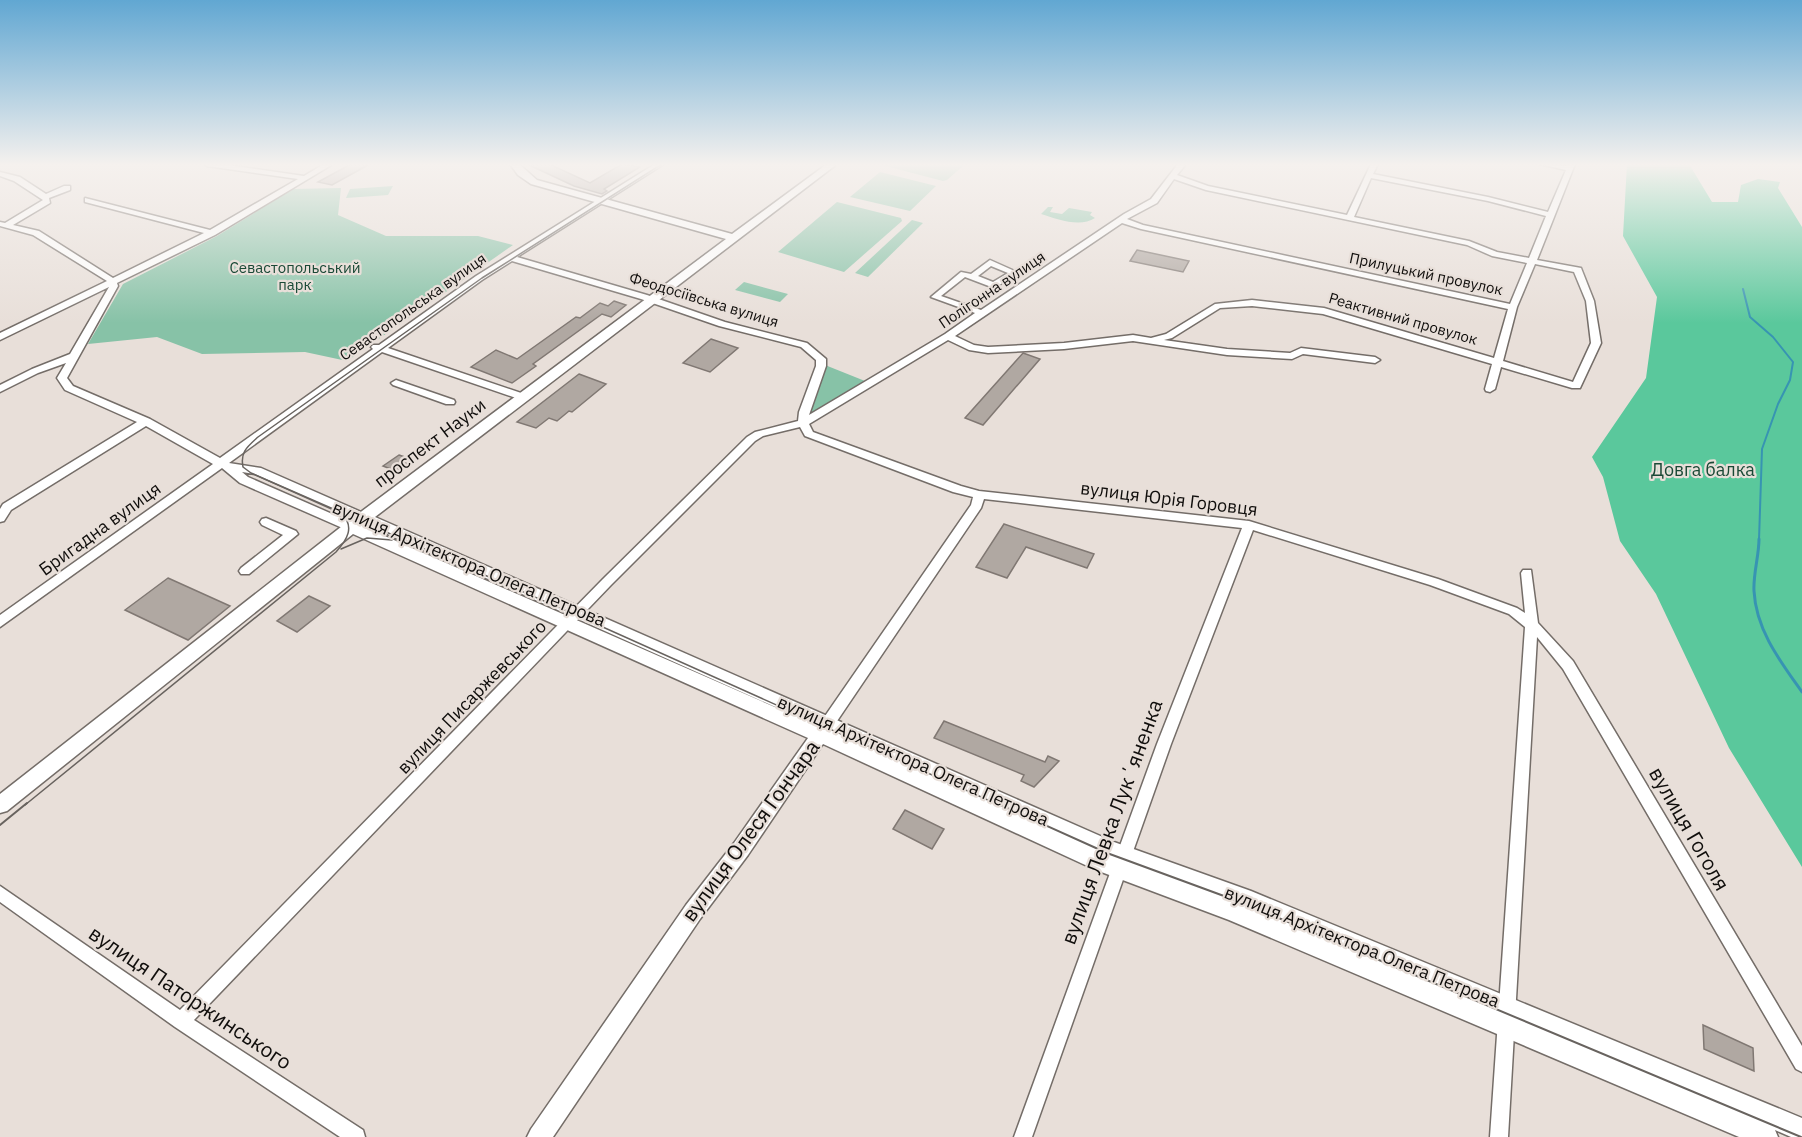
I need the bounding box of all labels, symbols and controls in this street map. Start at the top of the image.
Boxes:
street label: Полігонна вулиця [935,247,1049,332]
street label: Прилуцький провулок [1348,248,1505,299]
street label: Севастопольська вулиця [336,249,490,364]
park label: Севастопольський парк [229,258,361,294]
street label: Феодосіївська вулиця [627,268,781,331]
street label: Реактивний провулок [1327,288,1480,349]
street label: проспект Науки [369,393,490,492]
park label: Довга балка [1651,458,1755,481]
street label: вулиця Юрія Горовця [1079,476,1259,521]
street label: Бригадна вулиця [34,477,165,581]
street label: вулиця Архітектора Олега Петрова [329,495,610,632]
street label: вулиця Писаржевського [392,615,551,778]
street label: вулиця Архітектора Олега Петрова [774,690,1053,831]
street label: вулиця Левка Лукʼяненка [1054,695,1168,948]
street label: вулиця Олеся Гончара [675,734,826,927]
street label: вулиця Гоголя [1643,762,1737,895]
street label: вулиця Архітектора Олега Петрова [1221,881,1504,1013]
street label: вулиця Паторжинського [84,919,298,1076]

